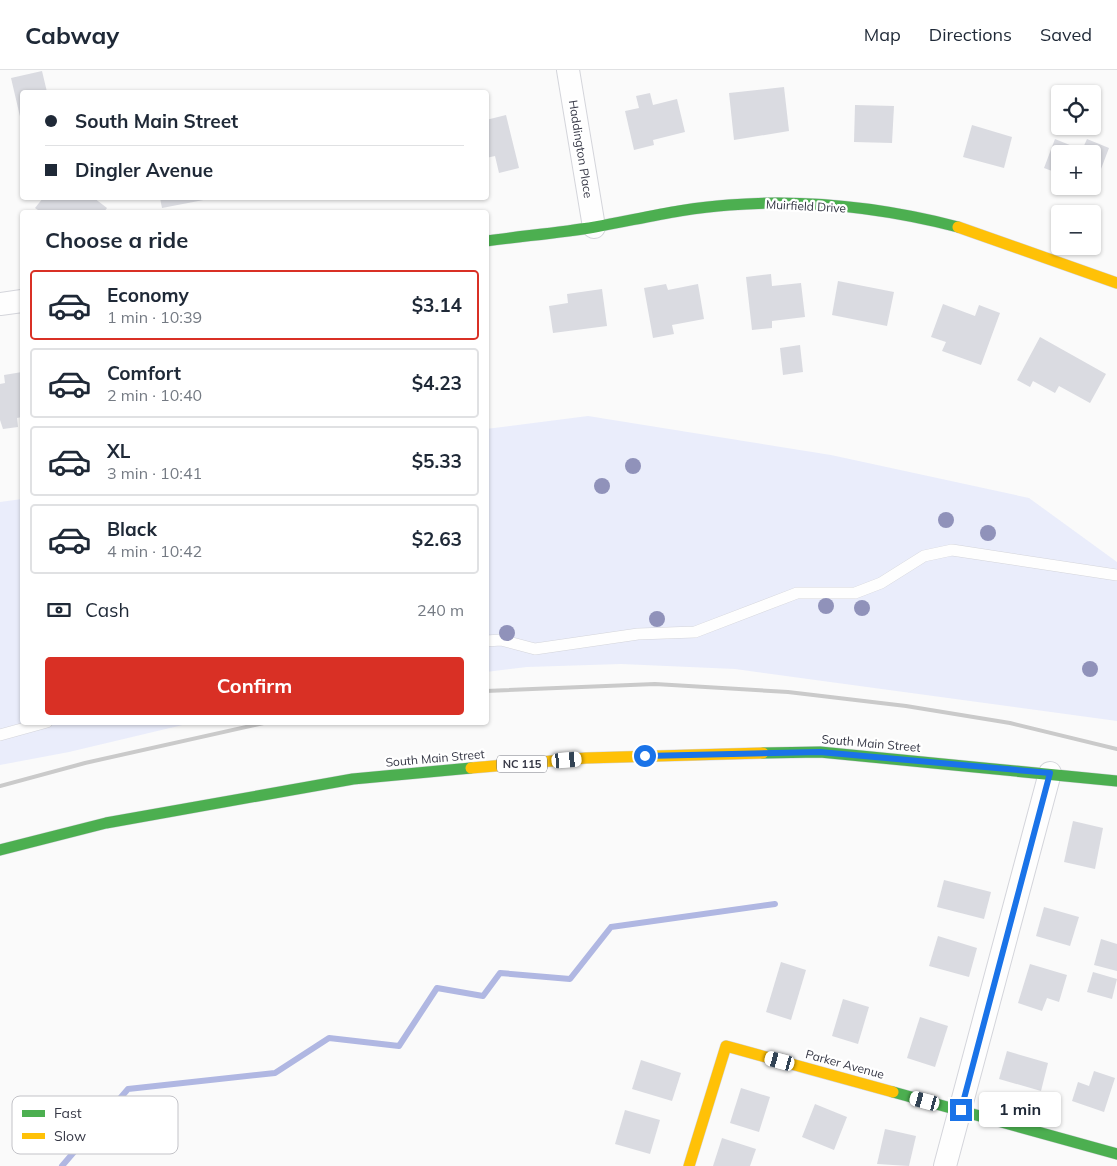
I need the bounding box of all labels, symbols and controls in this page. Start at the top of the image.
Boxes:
text: Cabway [25,20,119,50]
text: Map [864,23,901,46]
text: Directions [929,23,1012,46]
text: Saved [1040,23,1092,46]
map controls [1051,85,1101,255]
button: locate [1051,85,1101,135]
street label: Haddington Place [566,99,596,199]
text: South Main Street [75,109,238,133]
button: + [1051,145,1101,195]
text: Dingler Avenue [75,158,213,182]
street label: Muirfield Drive [765,196,847,216]
button: − [1051,205,1101,255]
text: Choose a ride [45,226,188,254]
icon: car [47,283,92,328]
text: Economy [107,283,189,307]
text: $3.14 [412,293,462,317]
text: 1 min · 10:39 [107,307,202,327]
icon: car [47,361,92,406]
text: Comfort [107,361,181,385]
text: $4.23 [412,371,462,395]
text: 2 min · 10:40 [107,385,202,405]
icon: car [47,439,92,484]
text: XL [107,439,130,463]
text: $5.33 [412,449,462,473]
text: 3 min · 10:41 [107,463,202,483]
icon: car [47,517,92,562]
text: Black [107,517,157,541]
text: $2.63 [412,527,462,551]
text: 4 min · 10:42 [107,541,202,561]
icon: cash [45,596,73,624]
text: Cash [85,598,130,622]
text: 240 m [417,600,464,620]
button: Confirm [45,657,464,715]
street label: South Main Street [821,731,921,755]
route start [634,745,656,767]
street label: South Main Street [385,746,485,770]
car [551,751,582,769]
road number: NC 115 [497,756,547,772]
street label: Parker Avenue [804,1046,886,1082]
car [763,1050,796,1072]
car [908,1090,941,1112]
callout: 1 min [978,1092,1061,1128]
legend [12,1096,178,1154]
route end [950,1099,972,1121]
text: 1 min [999,1099,1041,1119]
text: Fast [54,1104,82,1122]
text: Slow [54,1127,86,1145]

